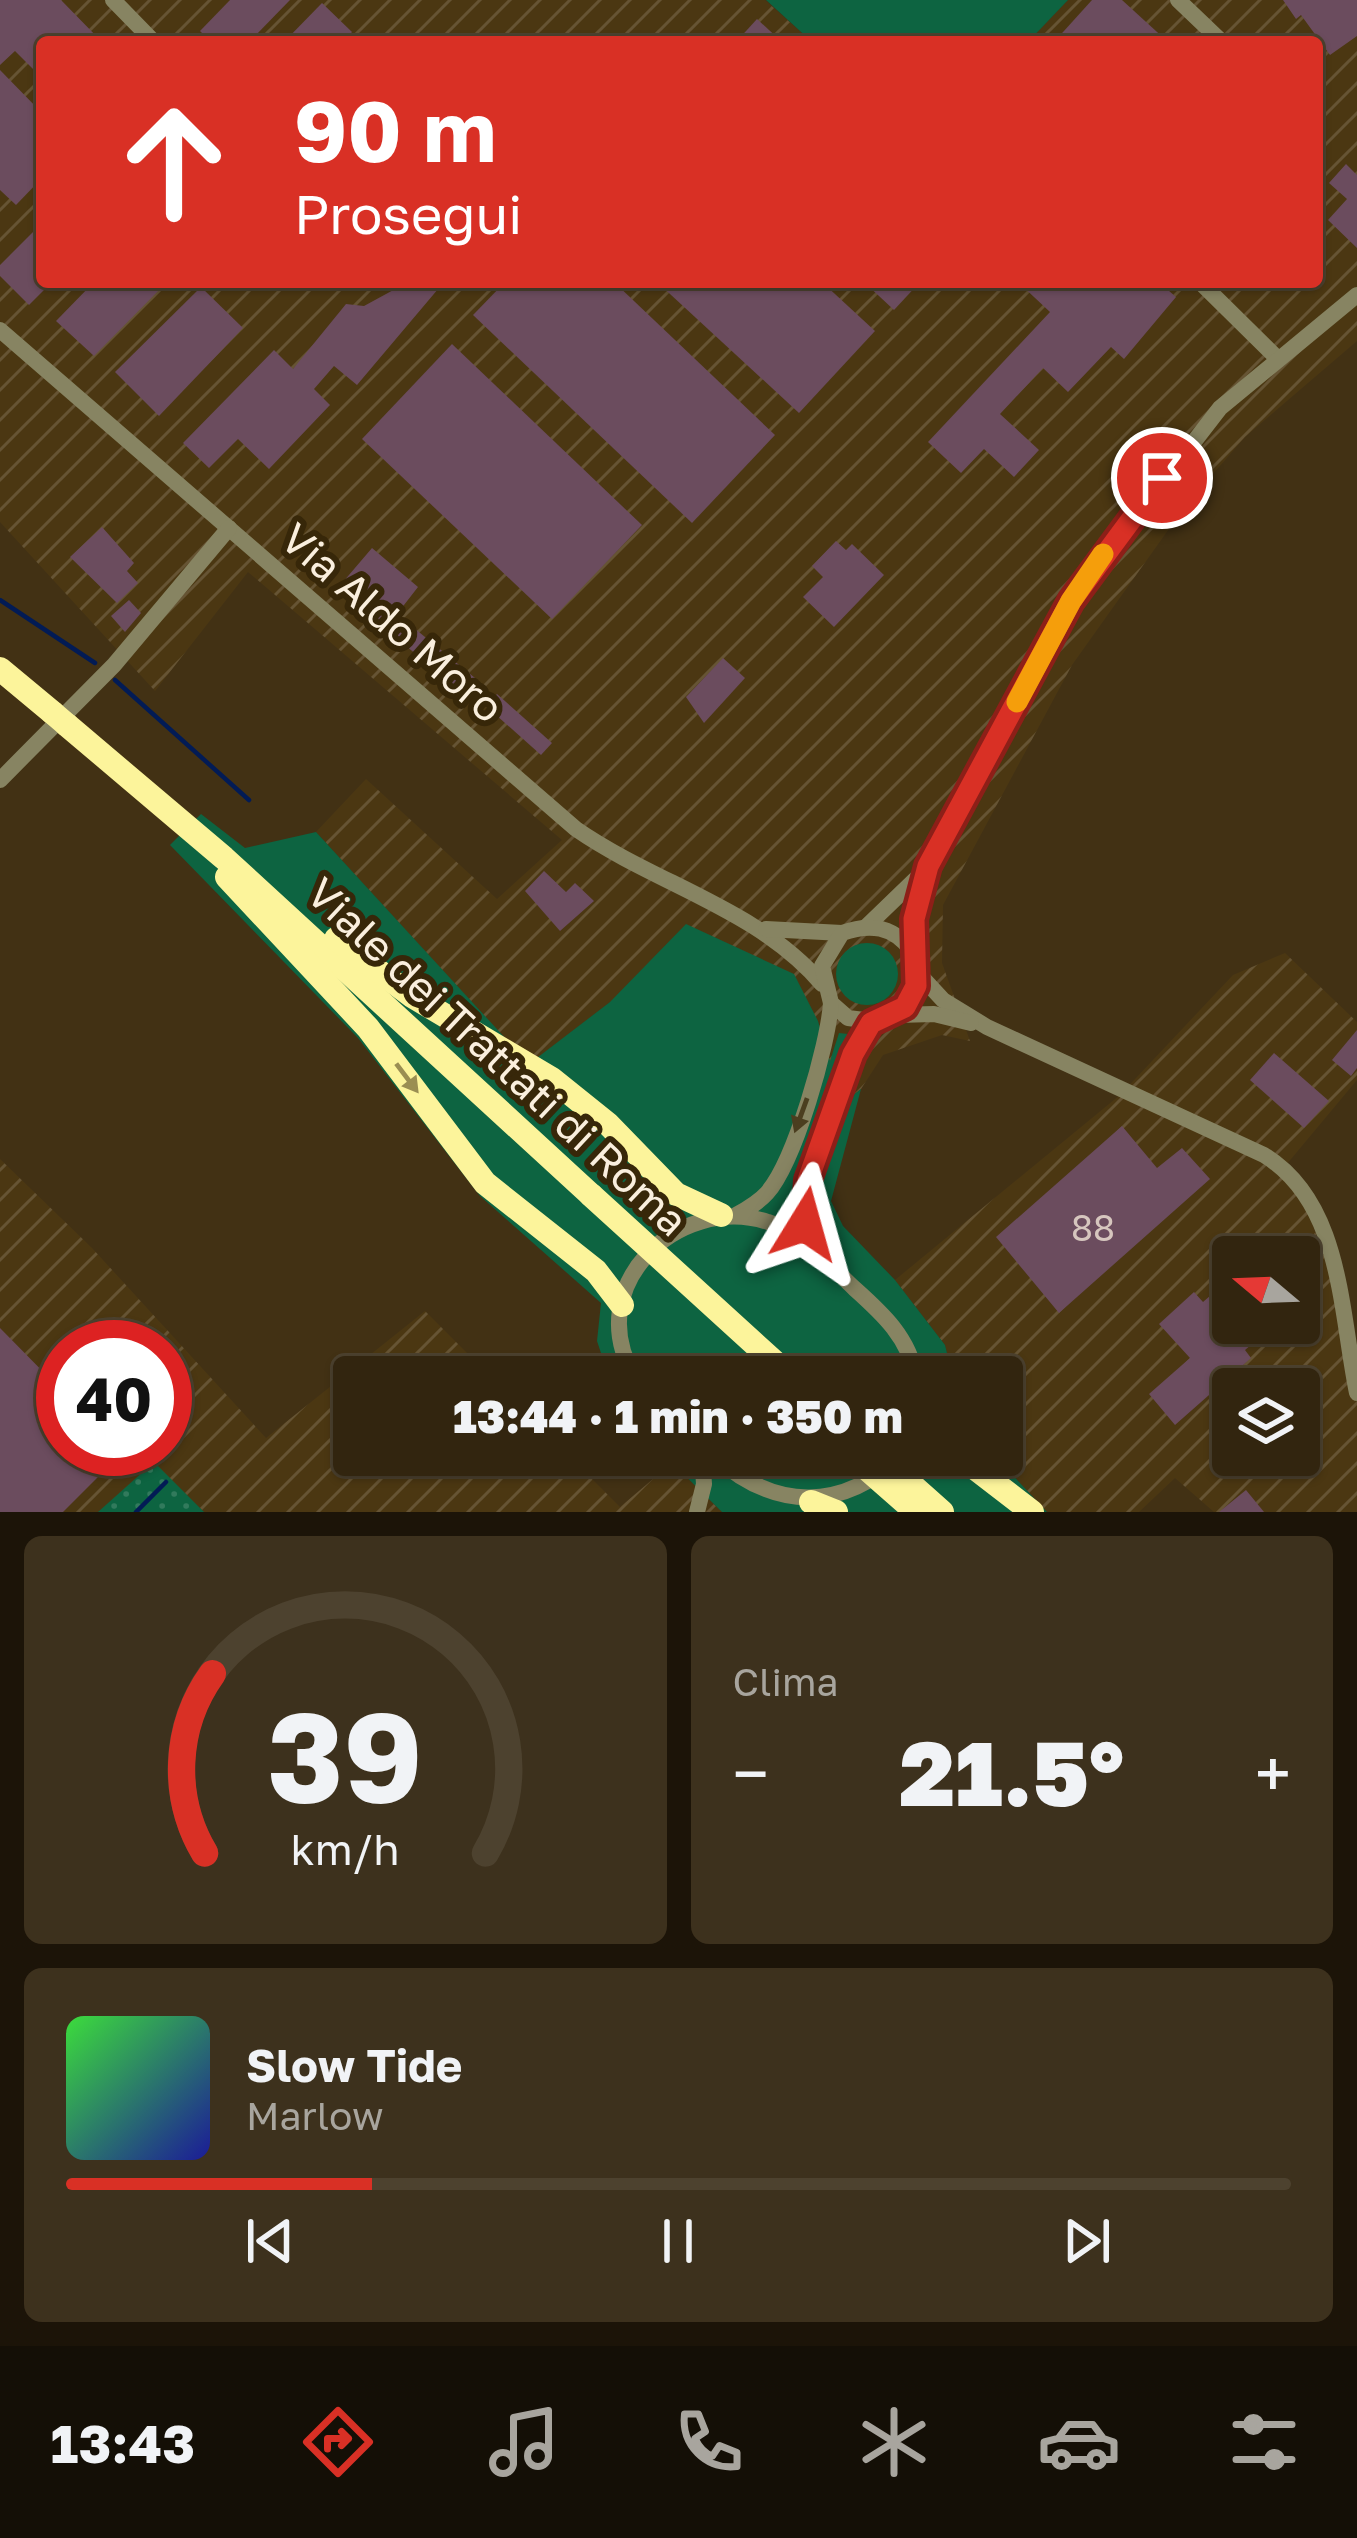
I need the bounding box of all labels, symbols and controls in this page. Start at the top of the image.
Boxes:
text: 90 m [294,80,496,180]
icon: ahead [96,84,252,240]
text: Prosegui [294,181,523,246]
pin [1111,427,1213,529]
icon: arrive [1129,445,1195,511]
street label: Via Aldo Moro [272,512,514,732]
street label: Viale dei Trattati di Roma [298,867,698,1245]
one-way arrow [395,1062,419,1094]
one-way arrow [791,1097,809,1133]
position arrow [742,1161,868,1287]
house number: 88 [1071,1206,1115,1249]
north arrow [1212,1236,1320,1344]
map controls [1212,1236,1320,1476]
speed limit sign: 40 [36,1320,192,1476]
button: layers [1212,1368,1320,1476]
text: 13:44 · 1 min · 350 m [453,1389,903,1443]
text: Clima [733,1658,839,1705]
text: 39 [268,1680,423,1829]
text: 21.5° [899,1718,1124,1826]
text: − [733,1733,769,1813]
text: + [1255,1733,1291,1813]
text: km/h [291,1823,400,1874]
text: Slow Tide [246,2038,462,2092]
text: Marlow [246,2092,383,2139]
icon: previous [237,2208,303,2274]
icon: pause [645,2208,711,2274]
icon: next [1054,2208,1120,2274]
icon: directions [296,2400,380,2484]
icon: music [482,2400,566,2484]
icon: phone [667,2400,751,2484]
icon: climate [852,2400,936,2484]
icon: car [1037,2400,1121,2484]
icon: filters [1222,2400,1306,2484]
text: 13:43 [51,2410,195,2475]

